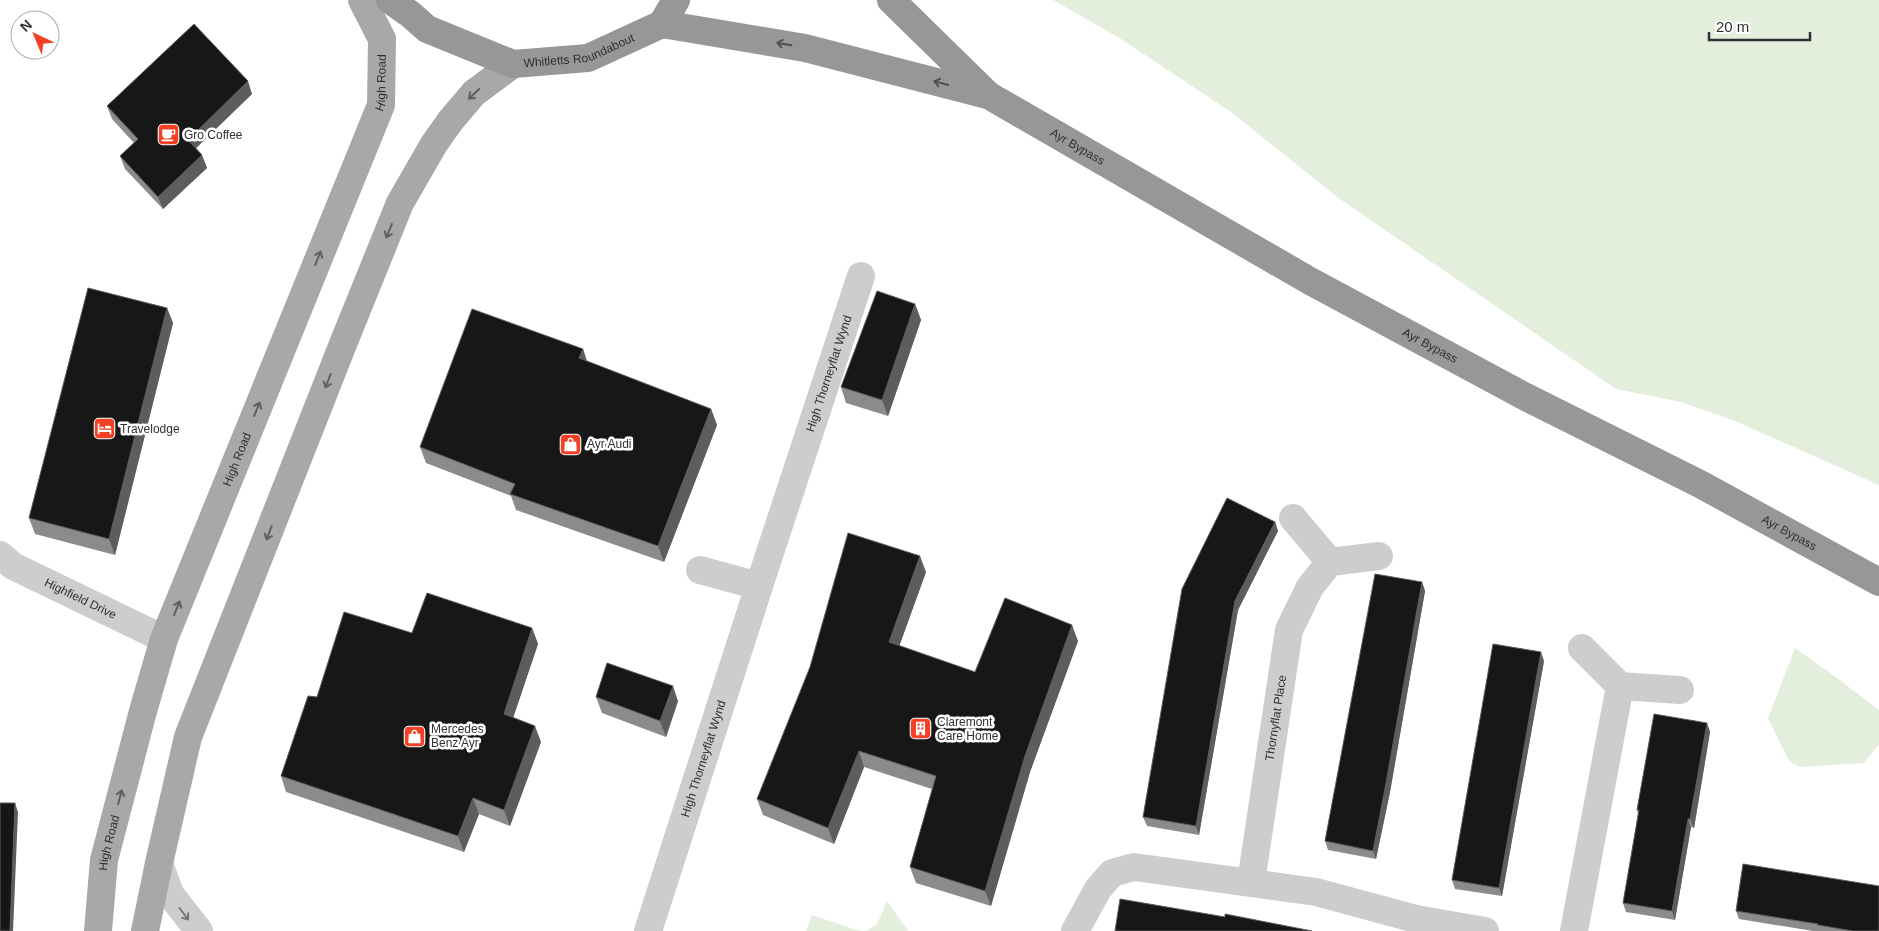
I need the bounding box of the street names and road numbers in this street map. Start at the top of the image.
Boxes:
street label: Whitletts Roundabout [523,30,637,70]
street label: High Road [372,54,389,113]
street label: Ayr Bypass [1048,125,1107,168]
street label: High Thorneyflat Wynd [803,314,855,434]
street label: Ayr Bypass [1400,325,1460,366]
street label: High Road [220,431,254,488]
street label: Ayr Bypass [1759,512,1819,553]
street label: Highfield Drive [42,575,119,622]
street label: Thornyflat Place [1262,674,1289,762]
street label: High Thorneyflat Wynd [678,699,729,819]
street label: High Road [96,814,122,871]

